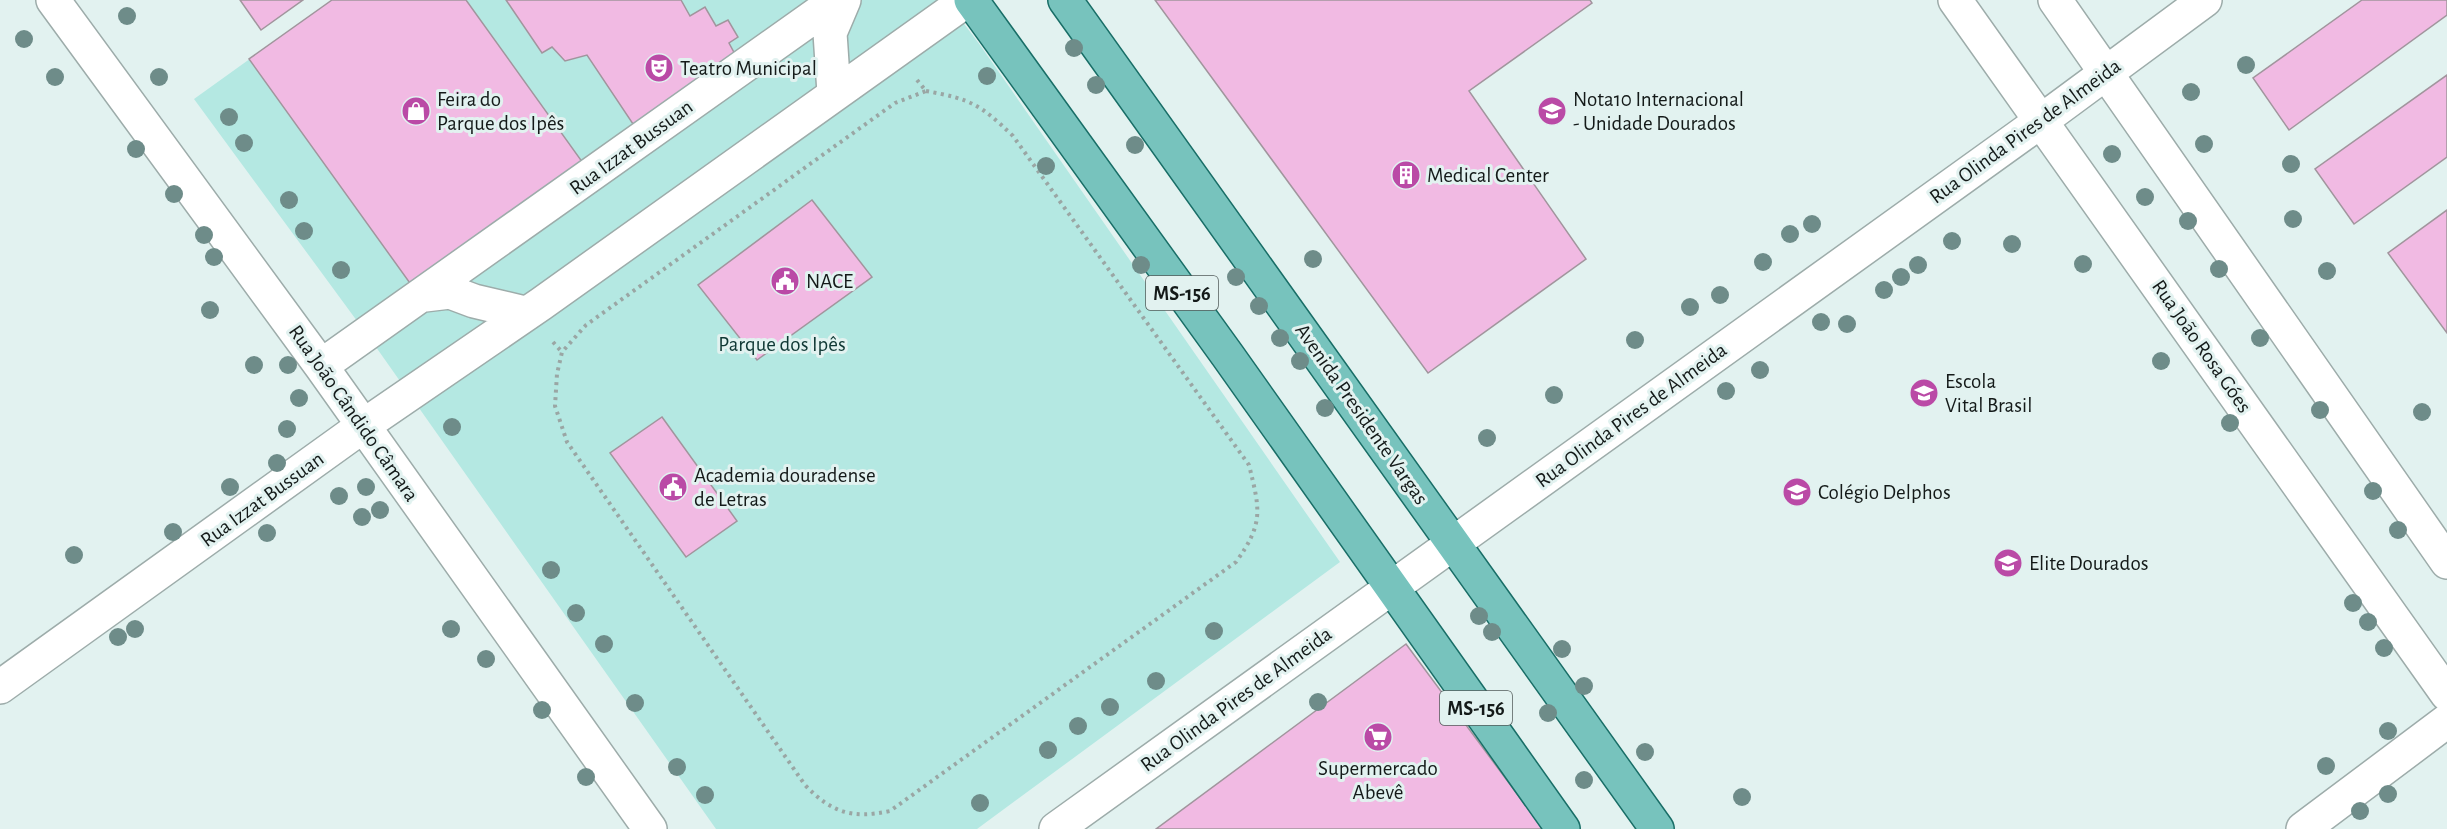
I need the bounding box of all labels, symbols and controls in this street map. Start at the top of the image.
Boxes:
theatre icon: Teatro Municipal [643,52,675,84]
street label: Rua Olinda Pires de Almeida [1926,55,2125,208]
place label: Teatro Municipal [680,58,817,79]
place label: Feira do Parque dos Ipês [437,89,564,134]
place label: Nota10 Internacional - Unidade Dourados [1573,89,1744,134]
shop icon: Feira do Parque dos Ipês [400,95,432,127]
school or university icon: Nota10 Internacional - Unidade Dourados [1536,95,1568,127]
street label: Rua Izzat Bussuan [566,96,697,199]
building icon: Medical Center [1390,159,1422,191]
place label: Medical Center [1427,165,1549,186]
public building icon: NACE [769,265,801,297]
place label: NACE [806,271,853,292]
road number: MS-156 [1146,276,1218,310]
street label: Rua João Rosa Góes [2148,276,2255,417]
street label: Avenida Presidente Vargas [1291,320,1432,508]
street label: Rua João Cândido Câmara [285,321,423,505]
park label: Parque dos Ipês [718,334,846,355]
street label: Rua Olinda Pires de Almeida [1532,339,1731,492]
place label: Escola Vital Brasil [1945,371,2032,416]
school or university icon: Escola Vital Brasil [1908,377,1940,409]
street label: Rua Izzat Bussuan [197,448,328,551]
place label: Academia douradense de Letras [694,465,876,510]
public building icon: Academia douradense de Letras [657,471,689,503]
school or university icon: Colégio Delphos [1781,476,1813,508]
place label: Colégio Delphos [1818,482,1951,503]
school or university icon: Elite Dourados [1992,547,2024,579]
place label: Elite Dourados [2029,553,2149,574]
street label: Rua Olinda Pires de Almeida [1137,623,1336,776]
road number: MS-156 [1440,691,1512,725]
supermarket icon: Supermercado Abevê [1362,721,1394,753]
place label: Supermercado Abevê [1318,758,1438,803]

